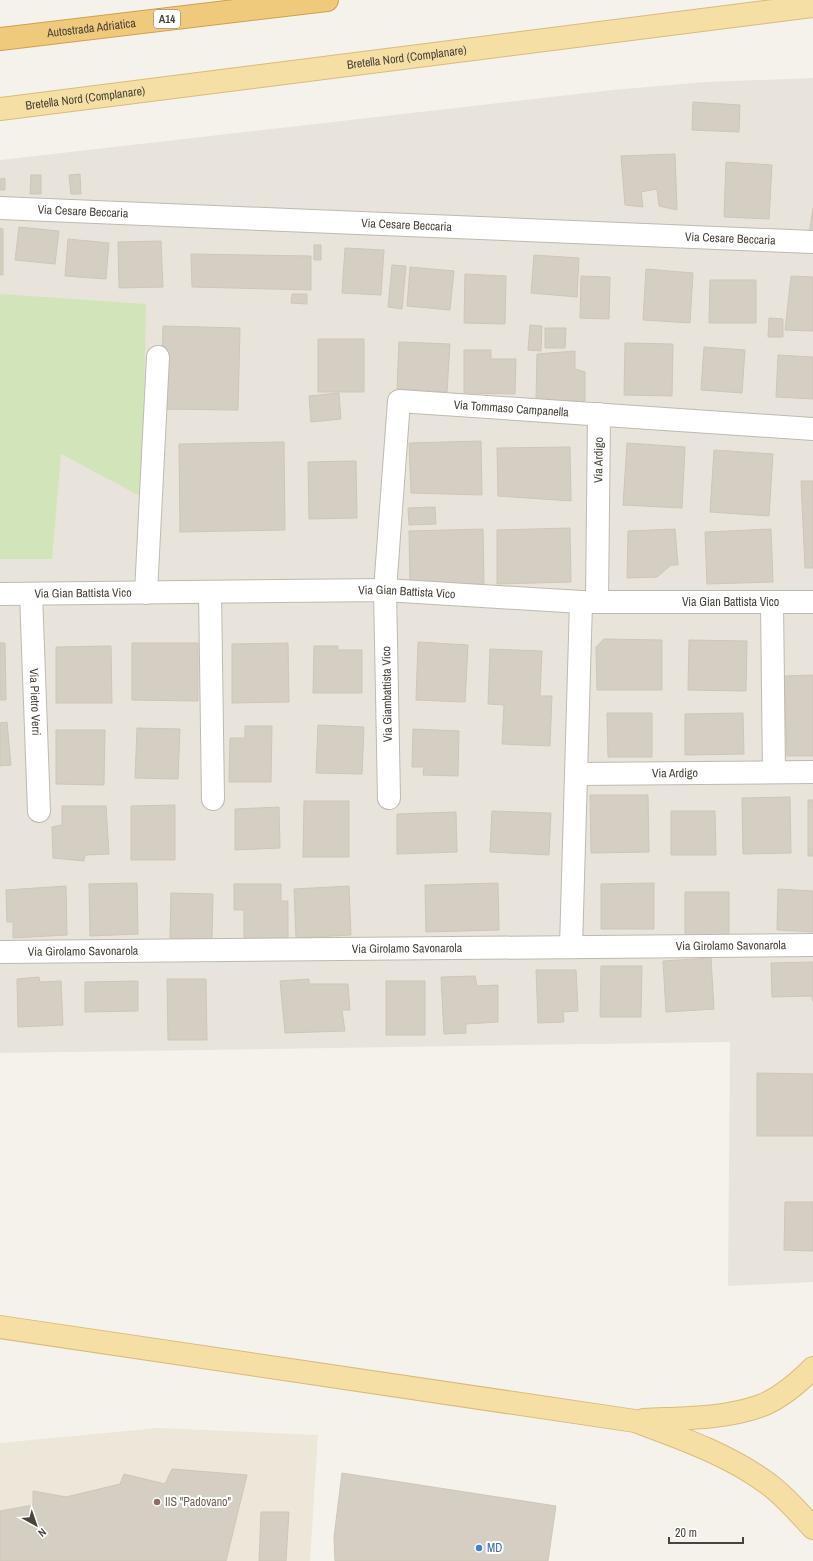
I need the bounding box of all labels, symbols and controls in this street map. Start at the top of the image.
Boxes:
road number: A14 [154,10,180,28]
street label: Autostrada Adriatica [45,15,137,41]
street label: Bretella Nord (Complanare) [346,42,468,73]
street label: Bretella Nord (Complanare) [25,83,146,114]
street label: Via Cesare Beccaria [37,202,129,221]
street label: Via Cesare Beccaria [361,215,453,235]
street label: Via Cesare Beccaria [685,229,777,248]
street label: Via Tommaso Campanella [453,397,570,420]
street label: Via Ardigo [590,437,607,483]
street label: Via Gian Battista Vico [358,582,456,602]
street label: Via Gian Battista Vico [34,585,132,602]
street label: Via Gian Battista Vico [682,594,779,610]
street label: Via Giambattista Vico [378,646,396,742]
street label: Via Pietro Verri [26,668,44,736]
street label: Via Ardigo [652,765,698,781]
street label: Via Girolamo Savonarola [676,937,787,954]
street label: Via Girolamo Savonarola [352,940,463,957]
street label: Via Girolamo Savonarola [28,943,139,960]
place label: IIS "Padovano" [165,1494,232,1510]
marker: IIS "Padovano" [152,1497,162,1507]
north arrow [16,1505,56,1545]
scale bar [669,1519,743,1545]
text: N [35,1525,49,1540]
text: 20 m [675,1525,697,1541]
place label: MD [487,1540,502,1556]
marker: MD [474,1543,484,1553]

